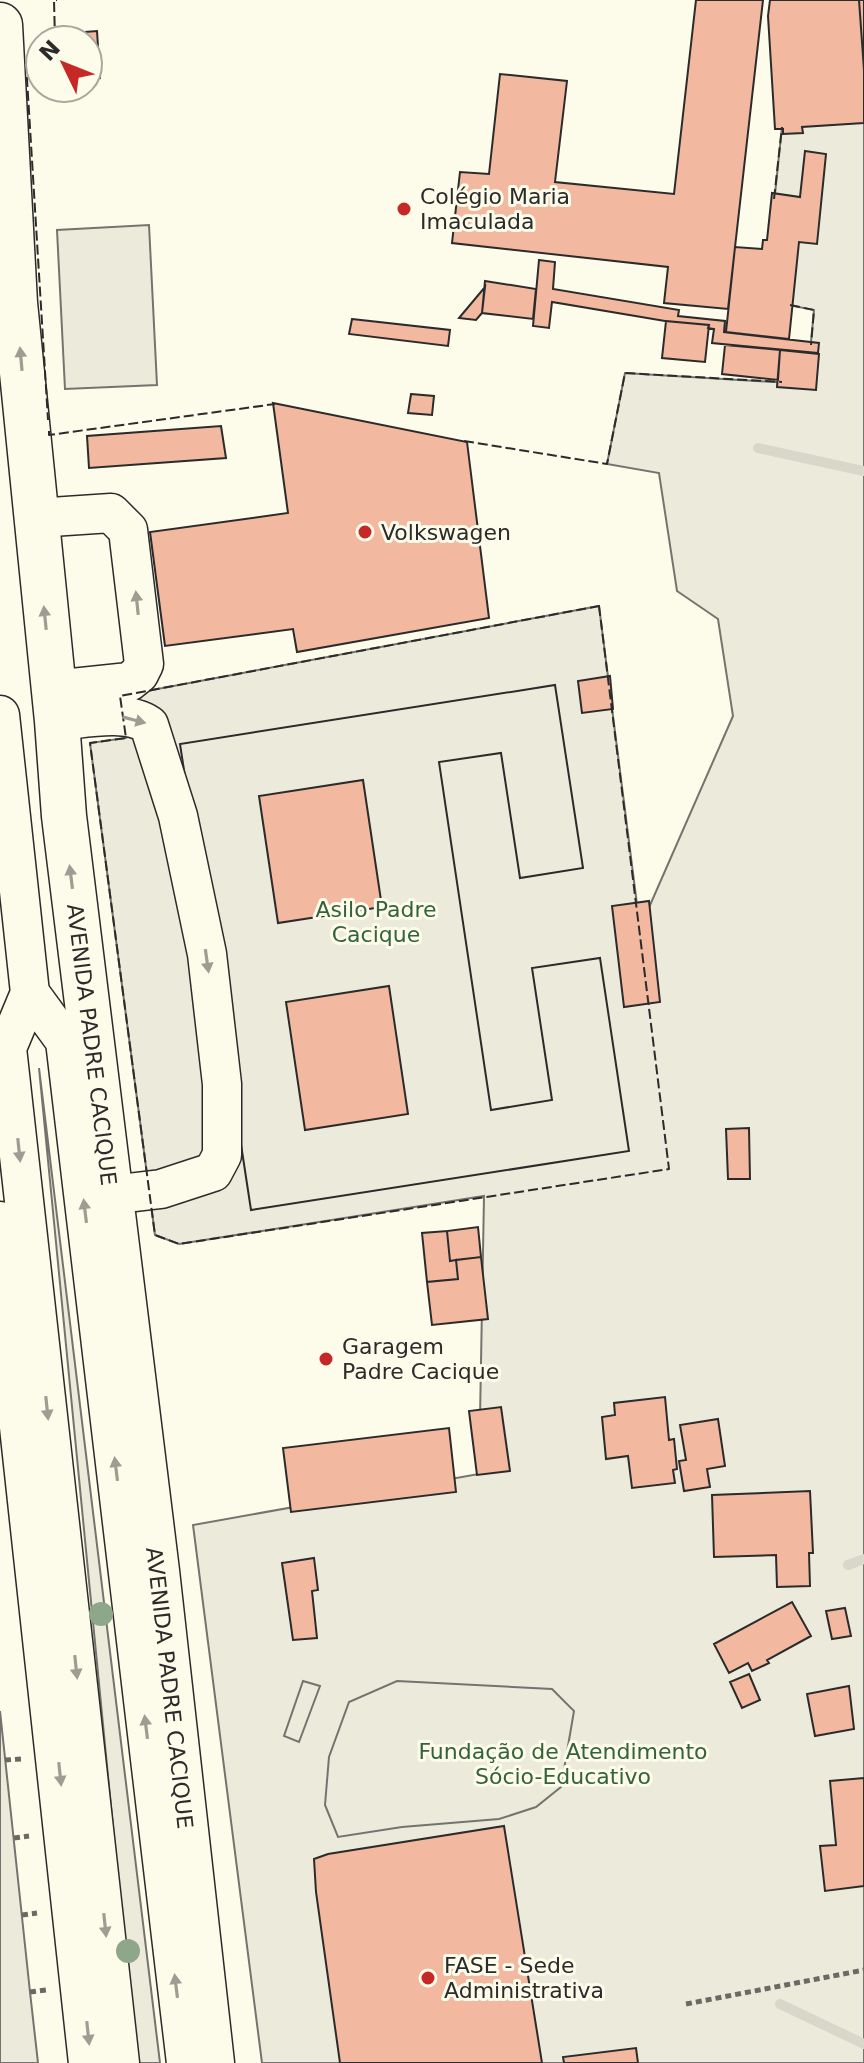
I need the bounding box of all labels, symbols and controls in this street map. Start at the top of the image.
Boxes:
north arrow [24,24,104,104]
text: N [34,35,65,66]
place label: Colégio Maria Imaculada [420,184,570,234]
marker: Colégio Maria Imaculada [395,200,413,218]
one-way arrow [14,346,27,371]
place label: Volkswagen [381,520,511,545]
marker: Volkswagen [356,523,374,541]
one-way arrow [131,590,144,615]
one-way arrow [39,605,52,630]
one-way arrow [122,715,147,727]
one-way arrow [65,864,78,889]
park label: Asilo Padre Cacique [315,897,437,947]
street label: AVENIDA PADRE CACIQUE [62,902,121,1187]
one-way arrow [201,949,214,974]
one-way arrow [12,1138,25,1163]
one-way arrow [79,1198,92,1223]
place label: Garagem Padre Cacique [342,1334,499,1384]
marker: Garagem Padre Cacique [317,1350,335,1368]
one-way arrow [41,1396,54,1421]
one-way arrow [109,1456,122,1481]
street label: AVENIDA PADRE CACIQUE [141,1545,198,1830]
one-way arrow [70,1655,83,1680]
one-way arrow [139,1714,152,1739]
park label: Fundação de Atendimento Sócio-Educativo [418,1739,708,1789]
one-way arrow [53,1762,66,1787]
one-way arrow [98,1913,111,1938]
place label: FASE - Sede Administrativa [444,1953,604,2003]
marker: FASE - Sede Administrativa [419,1969,437,1987]
one-way arrow [170,1973,183,1998]
one-way arrow [81,2021,94,2046]

